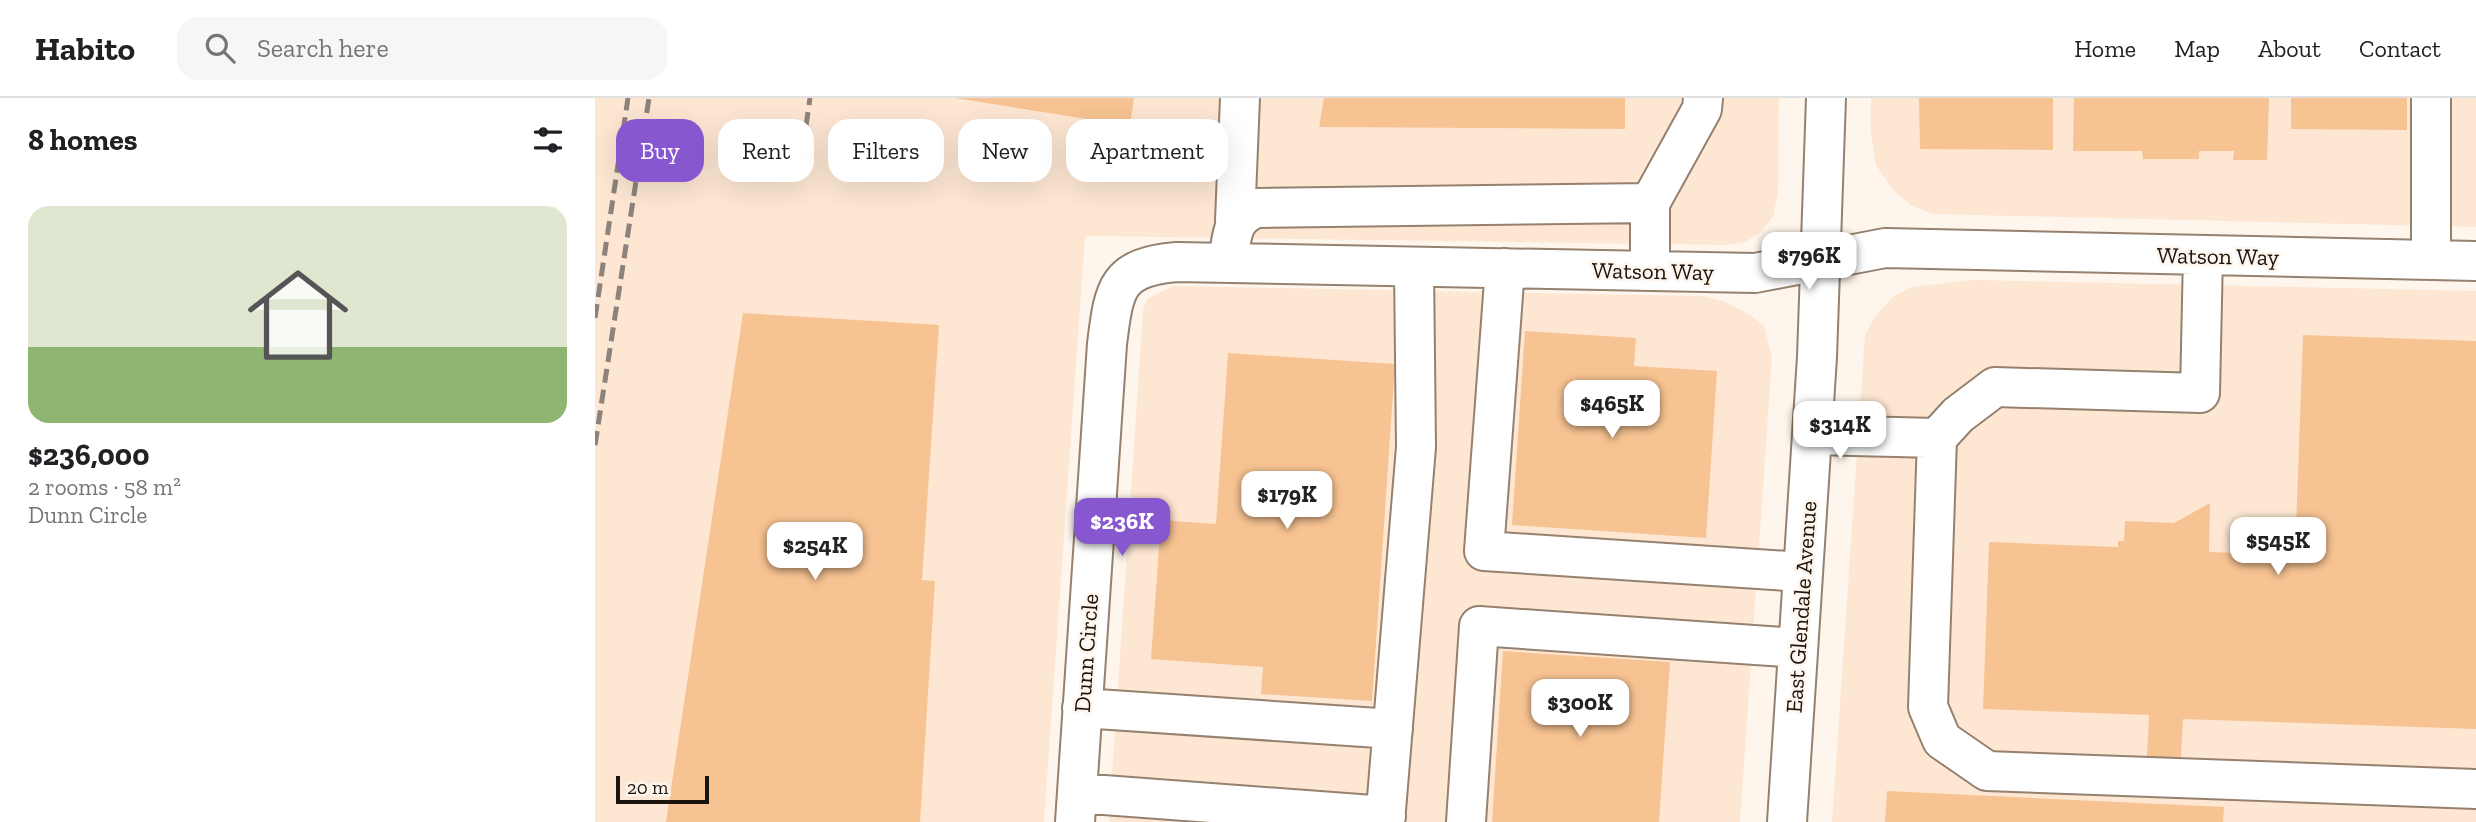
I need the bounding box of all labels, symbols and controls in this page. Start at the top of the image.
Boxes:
search box [177,17,667,80]
text: Habito [35,29,135,68]
icon: search [201,29,239,67]
text: Search here [257,32,389,64]
text: Home [2074,34,2136,63]
text: Map [2174,34,2220,63]
text: About [2258,34,2321,63]
text: Contact [2359,34,2441,63]
chip: Buy [616,119,704,182]
chip: Rent [718,119,814,182]
chip: Filters [828,119,944,182]
chip: New [958,119,1052,182]
chip: Apartment [1066,119,1228,182]
icon: filters [529,121,567,159]
text: 8 homes [28,122,137,158]
pin: $796K [1760,232,1858,292]
text: $796K [1778,241,1840,269]
street label: Watson Way [2157,241,2280,271]
icon: home [235,252,361,378]
street label: Watson Way [1592,256,1715,286]
pin: $465K [1563,380,1661,440]
text: $465K [1580,389,1644,417]
pin: $314K [1791,402,1889,461]
text: $314K [1809,410,1871,438]
text: $236,000 [28,437,149,473]
pin: $179K [1238,472,1336,531]
text: 2 rooms · 58 m² [28,473,181,501]
text: $179K [1257,480,1317,508]
pin: $236K [1073,498,1171,558]
street label: East Glendale Avenue [1780,500,1822,714]
text: Dunn Circle [28,501,147,529]
text: $236K [1090,507,1154,535]
pin: $545K [2229,518,2327,577]
pin: $254K [766,522,864,582]
text: $545K [2246,526,2310,554]
text: $254K [783,531,847,559]
street label: Dunn Circle [1068,593,1104,713]
pin: $300K [1531,680,1629,739]
text: $300K [1547,688,1613,716]
scale bar [616,773,709,805]
text: 20 m [627,776,668,799]

